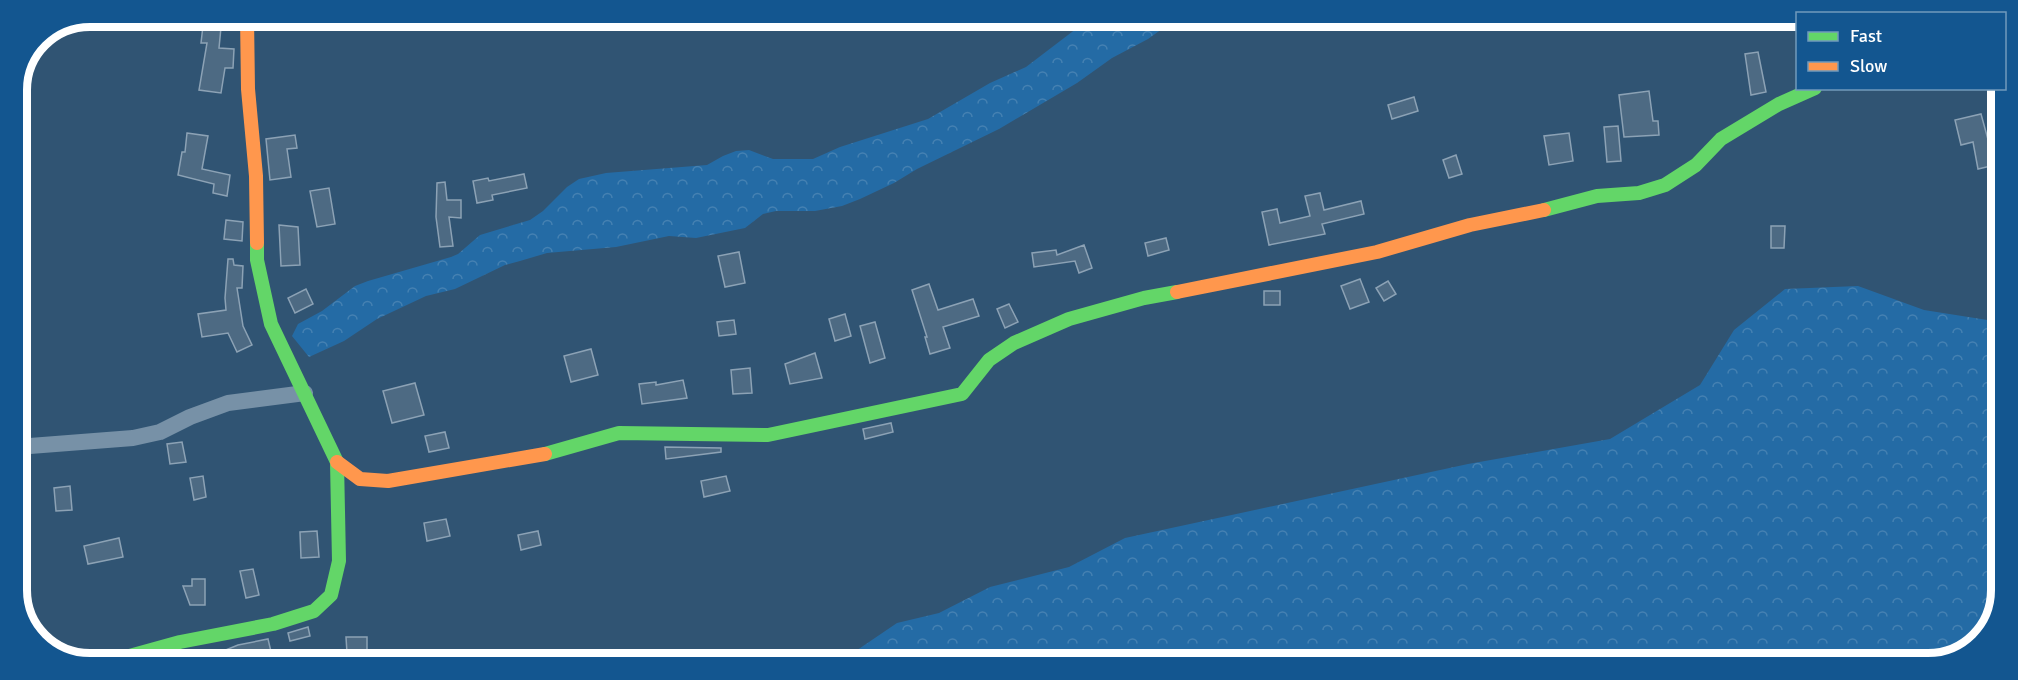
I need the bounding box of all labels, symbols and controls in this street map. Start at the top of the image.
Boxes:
legend [1796,12,2006,90]
text: Fast [1850,25,1882,47]
text: Slow [1850,55,1887,77]

